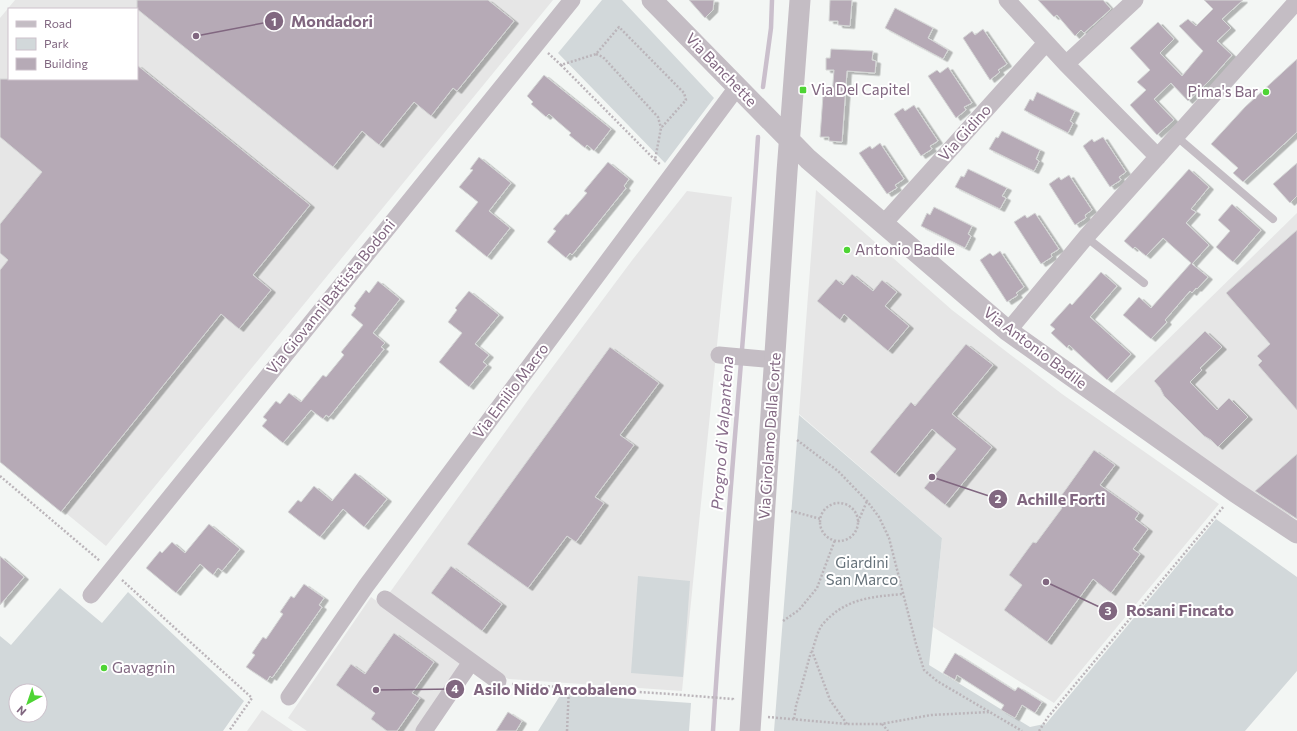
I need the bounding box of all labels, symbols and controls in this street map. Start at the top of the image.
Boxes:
callout: Mondadori [264,7,381,35]
legend [8,8,138,80]
text: Mondadori [291,11,373,30]
text: 1 [271,14,277,28]
text: Road [44,16,72,30]
street label: Via Banchette [682,29,761,110]
text: Park [44,36,70,50]
text: Building [44,56,88,70]
place label: Via Del Capitel [811,80,910,98]
place label: Pima's Bar [1188,82,1258,100]
marker: Via Del Capitel [798,85,808,95]
marker: Pima's Bar [1261,87,1271,97]
street label: Via Gidino [934,100,994,164]
street label: Via Giovanni Battista Bodoni [262,215,398,377]
place label: Antonio Badile [855,240,955,258]
marker: Antonio Badile [842,245,852,255]
street label: Via Antonio Badile [980,302,1091,392]
street label: Via Emilio Macro [469,339,552,441]
street label: Via Girolamo Dalla Corte [754,352,784,520]
water label: Progno di Valpantena [707,355,736,511]
callout: Achille Forti [988,485,1113,513]
text: Achille Forti [1016,489,1106,508]
text: 2 [995,491,1002,505]
park label: Giardini San Marco [826,553,898,588]
callout: Rosani Fincato [1098,597,1242,625]
text: Rosani Fincato [1126,600,1234,619]
text: 3 [1105,603,1112,617]
place label: Gavagnin [112,658,175,676]
marker: Gavagnin [99,663,109,673]
callout: Asilo Nido Arcobaleno [445,675,645,703]
text: Asilo Nido Arcobaleno [473,679,637,698]
text: 4 [451,681,459,695]
north arrow [8,683,48,723]
text: N [14,703,29,719]

